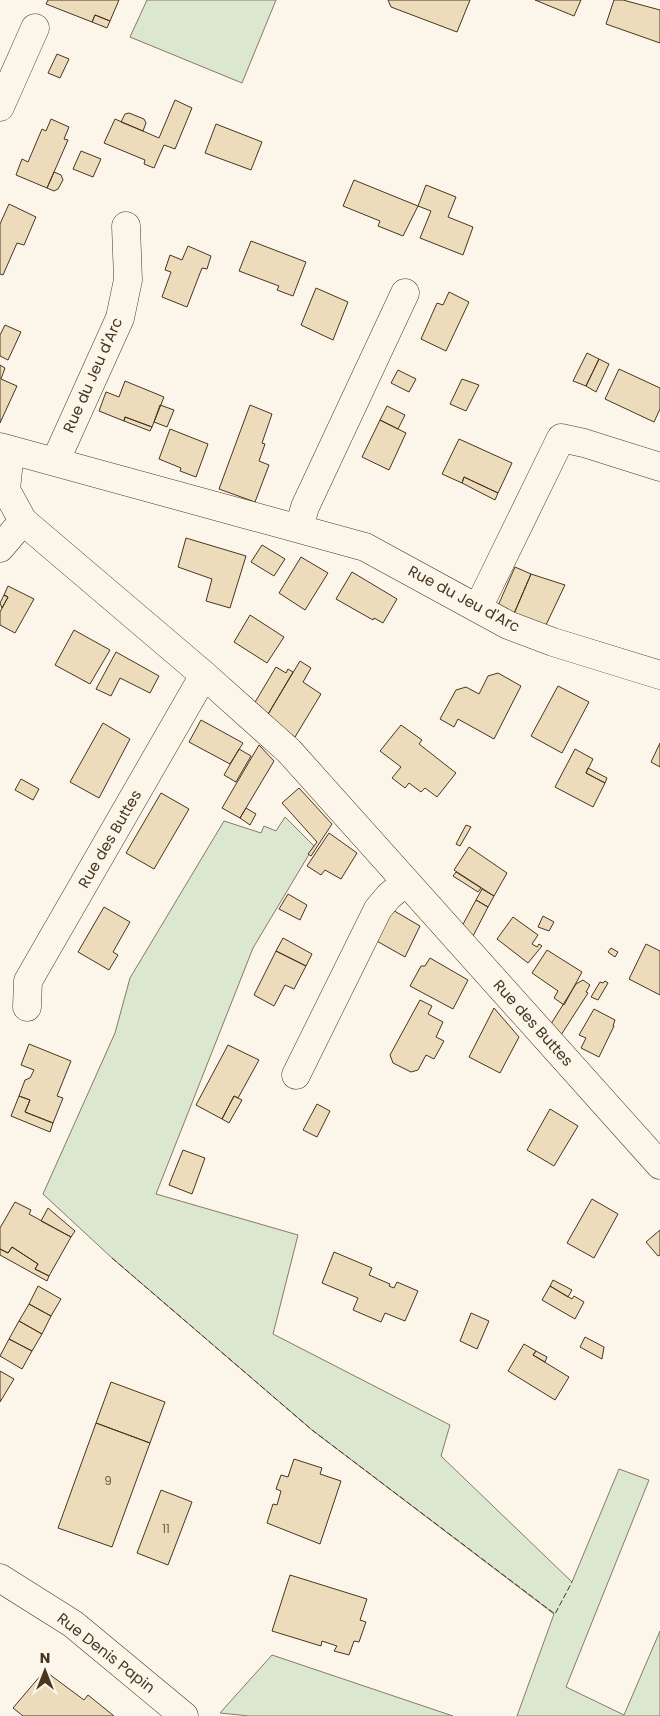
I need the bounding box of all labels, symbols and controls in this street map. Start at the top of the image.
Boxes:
street label: Rue du Jeu d'Arc [58,314,127,436]
street label: Rue du Jeu d'Arc [405,560,524,637]
street label: Rue des Buttes [73,786,146,892]
street label: Rue des Buttes [489,975,578,1071]
house number: 9 [104,1472,112,1489]
house number: 11 [162,1520,170,1537]
street label: Rue Denis Papin [53,1608,160,1698]
north arrow [20,1646,70,1696]
text: N [40,1648,50,1668]

